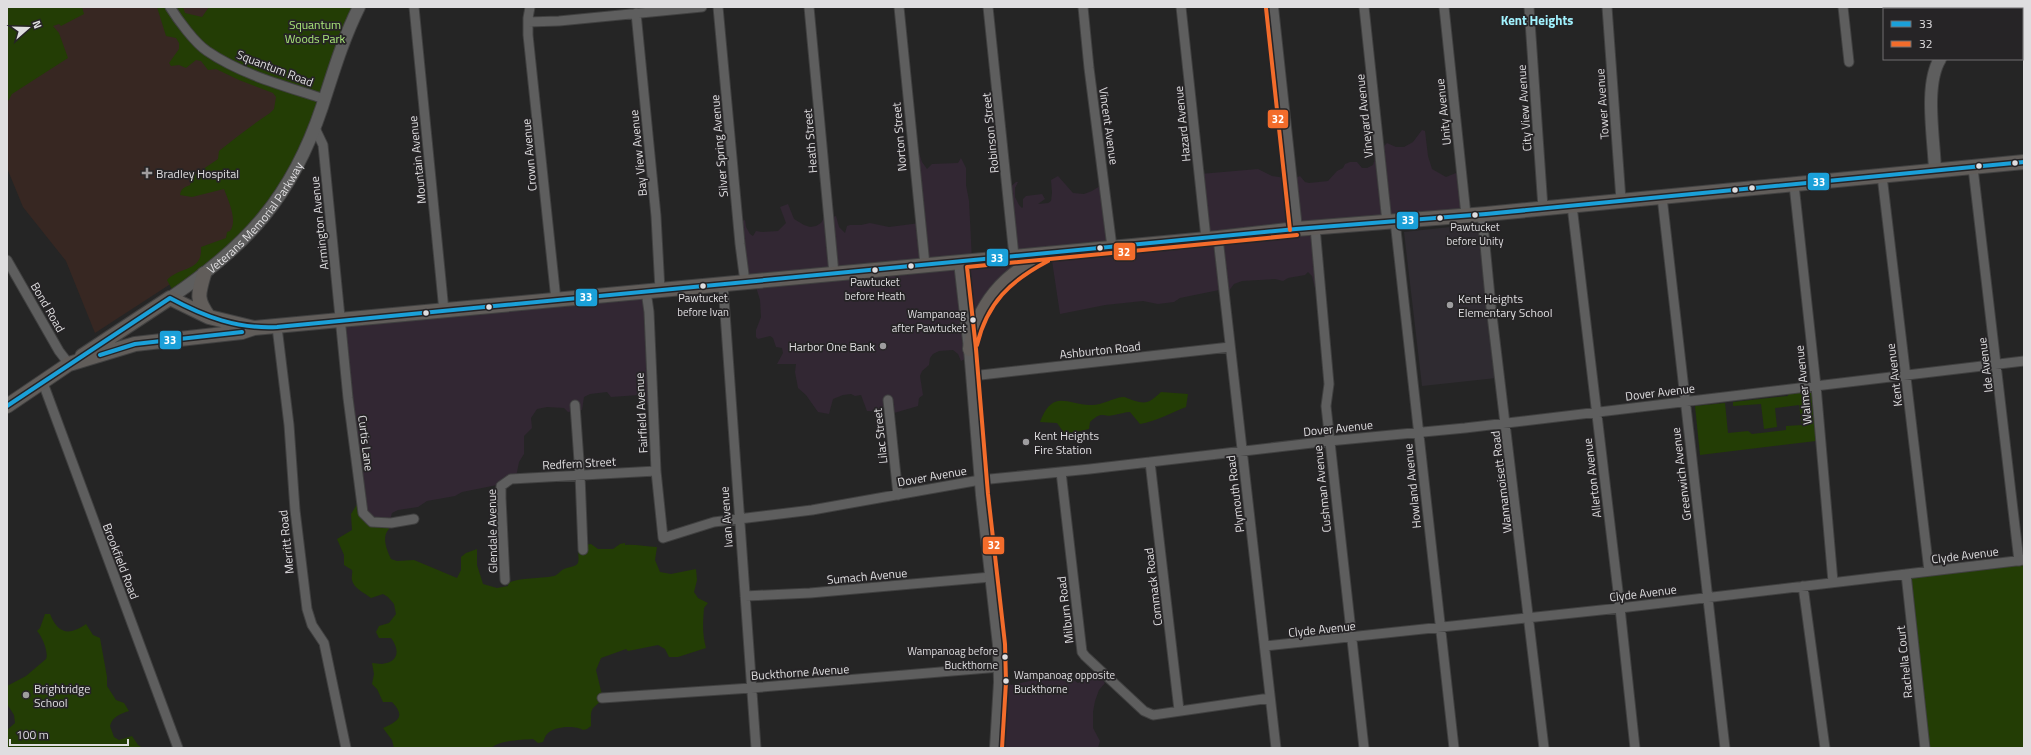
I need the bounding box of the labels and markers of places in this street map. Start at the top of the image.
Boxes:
unlabelled marker [2010,158,2020,168]
unlabelled marker [1974,161,1984,171]
place label: Bradley Hospital [156,164,239,183]
marker: Bradley Hospital [141,167,153,179]
unlabelled marker [1747,183,1757,193]
unlabelled marker [1730,185,1740,195]
marker: Pawtucket before Unity [1470,210,1480,220]
unlabelled marker [1435,213,1445,223]
place label: Pawtucket before Unity [1447,219,1504,249]
unlabelled marker [1095,243,1105,253]
unlabelled marker [906,261,916,271]
marker: Pawtucket before Heath [870,265,880,275]
place label: Pawtucket before Heath [845,274,905,304]
marker: Pawtucket before Ivan [698,281,708,291]
place label: Kent Heights Elementary School [1458,289,1552,322]
place label: Pawtucket before Ivan [677,290,729,320]
marker: Kent Heights Elementary School [1445,300,1455,310]
unlabelled marker [484,302,494,312]
place label: Wampanoag after Pawtucket [892,306,966,336]
unlabelled marker [421,308,431,318]
marker: Wampanoag after Pawtucket [968,315,978,325]
place label: Harbor One Bank [789,337,875,356]
marker: Harbor One Bank [878,341,888,351]
place label: Kent Heights Fire Station [1034,426,1099,459]
marker: Kent Heights Fire Station [1021,437,1031,447]
place label: Wampanoag before Buckthorne [907,643,998,673]
marker: Wampanoag before Buckthorne [1000,652,1010,662]
place label: Wampanoag opposite Buckthorne [1014,667,1115,697]
marker: Wampanoag opposite Buckthorne [1001,676,1011,686]
place label: Brightridge School [34,679,90,712]
marker: Brightridge School [21,690,31,700]

